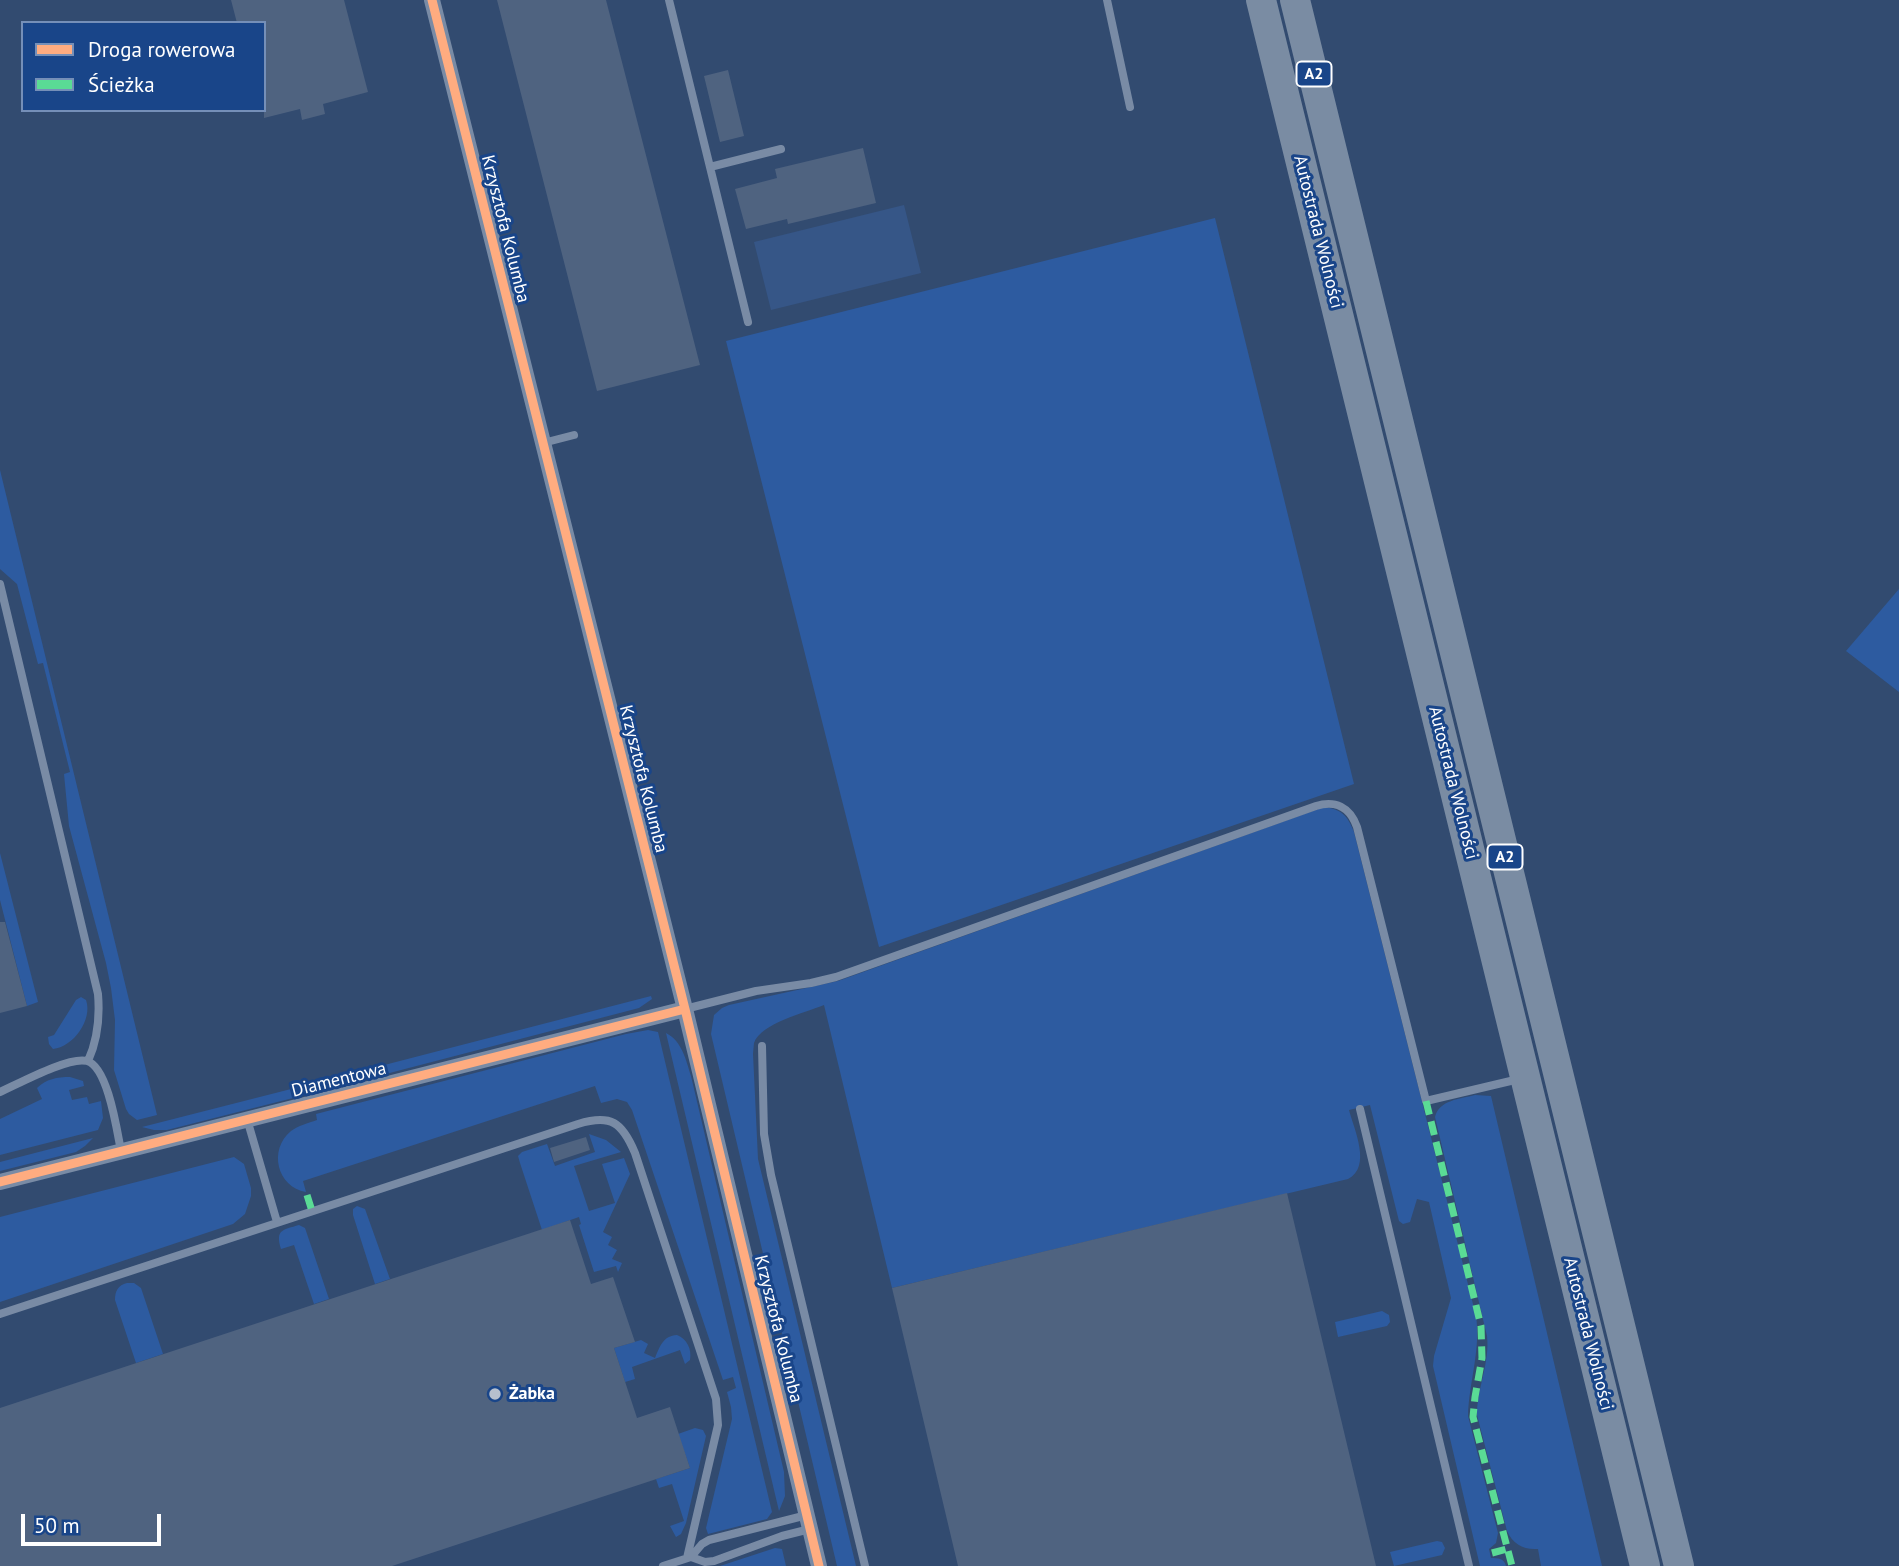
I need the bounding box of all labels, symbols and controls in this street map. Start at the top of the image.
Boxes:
legend [21,21,266,112]
text: Droga rowerowa [88,36,235,63]
road number: A2 [1296,61,1332,86]
text: Ścieżka [88,71,155,98]
street label: Krzysztofa Kolumba [476,153,534,305]
street label: Autostrada Wolności [1289,153,1347,311]
street label: Krzysztofa Kolumba [614,703,672,855]
street label: Autostrada Wolności [1424,704,1482,862]
road number: A2 [1488,844,1522,870]
street label: Diamentowa [290,1058,388,1102]
street label: Krzysztofa Kolumba [749,1253,807,1405]
street label: Autostrada Wolności [1559,1255,1617,1413]
place label: Żabka [509,1383,555,1405]
marker: Żabka [487,1386,503,1402]
scale bar [24,1500,164,1544]
text: 50 m [34,1512,80,1539]

